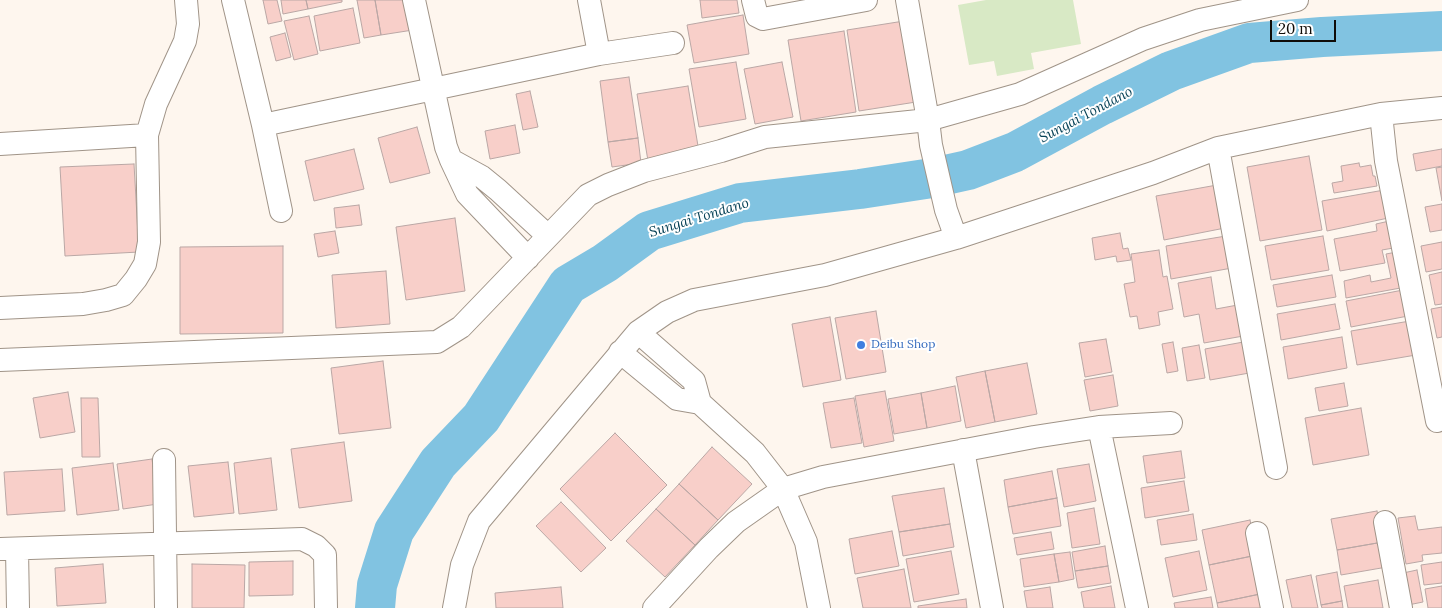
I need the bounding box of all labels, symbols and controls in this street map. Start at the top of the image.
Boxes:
scale bar [1272,10,1338,42]
text: 20 m [1278,19,1313,38]
water label: Sungai Tondano [1036,83,1136,147]
water label: Sungai Tondano [647,195,751,241]
place label: Deibu Shop [871,338,935,352]
marker: Deibu Shop [855,339,867,351]

